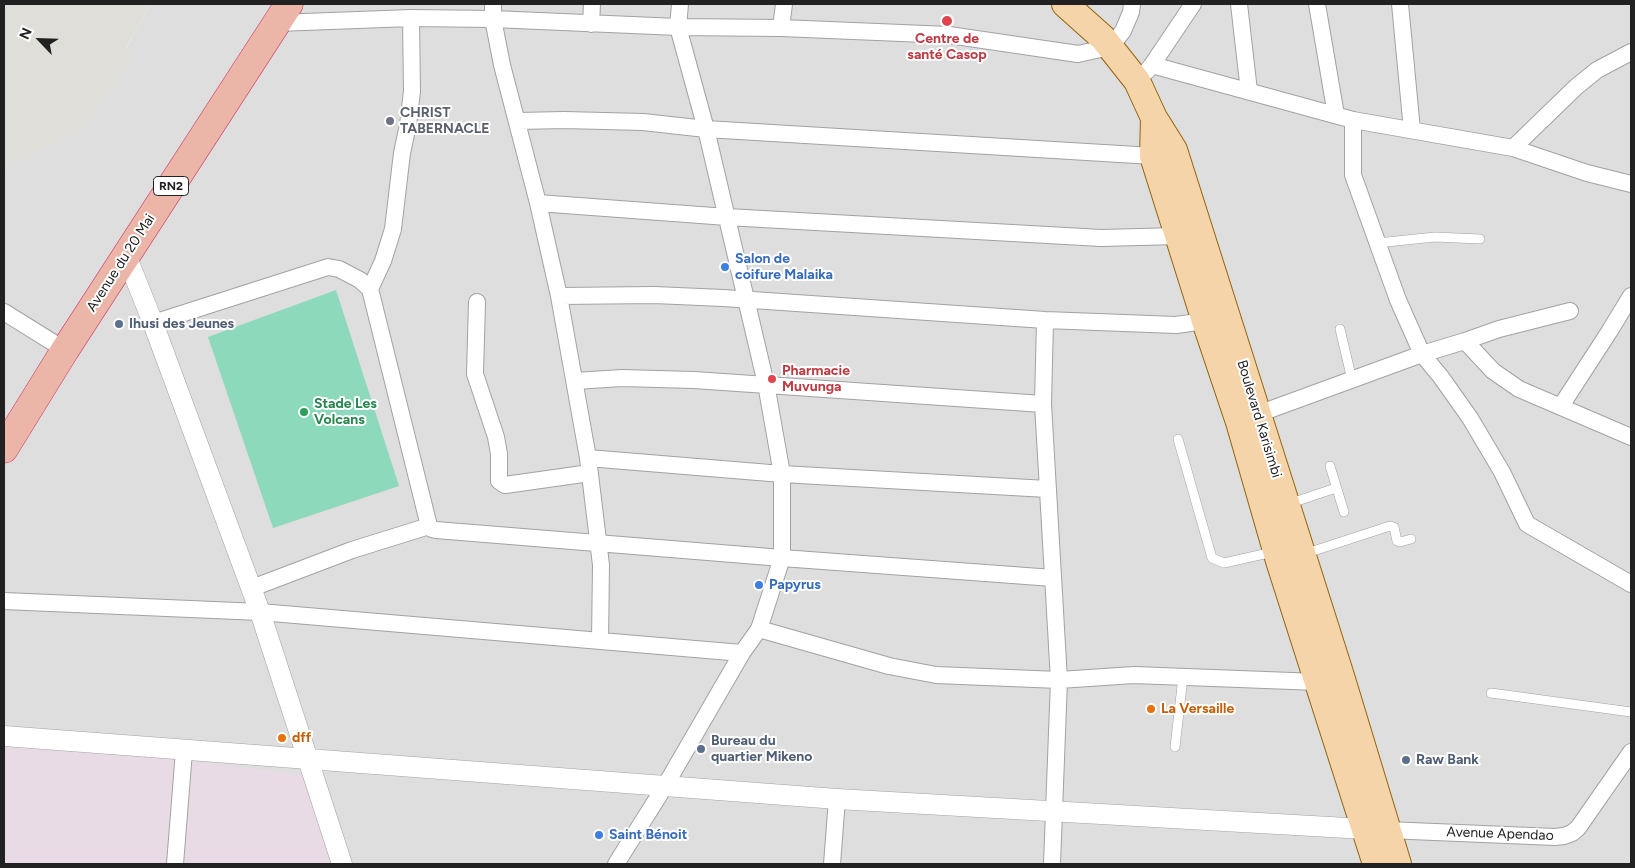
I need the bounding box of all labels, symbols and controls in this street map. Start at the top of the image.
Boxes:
marker: Centre de santé Casop [940,14,954,28]
north arrow [15,15,65,65]
text: N [16,25,36,42]
place label: Centre de santé Casop [907,31,987,64]
place label: CHRIST TABERNACLE [400,105,489,138]
marker: CHRIST TABERNACLE [384,115,396,127]
road number: RN2 [154,177,188,196]
street label: Avenue du 20 Mai [83,211,159,315]
place label: Salon de coifure Malaika [735,251,833,284]
marker: Salon de coifure Malaika [719,261,731,273]
place label: Ihusi des Jeunes [129,316,234,332]
marker: Ihusi des Jeunes [113,318,125,330]
street label: Boulevard Karisimbi [1233,358,1285,480]
place label: Pharmacie Muvunga [782,363,850,396]
marker: Pharmacie Muvunga [766,373,778,385]
place label: Stade Les Volcans [314,396,377,428]
marker: Stade Les Volcans [298,406,310,418]
place label: Papyrus [769,577,821,593]
marker: Papyrus [753,579,765,591]
place label: La Versaille [1161,701,1234,717]
marker: La Versaille [1145,703,1157,715]
place label: dff [292,730,311,746]
marker: dff [276,732,288,744]
place label: Bureau du quartier Mikeno [711,733,812,766]
marker: Bureau du quartier Mikeno [695,743,707,755]
place label: Raw Bank [1416,752,1479,768]
marker: Raw Bank [1400,754,1412,766]
street label: Avenue Apendao [1446,824,1554,844]
place label: Saint Bénoit [609,827,687,843]
marker: Saint Bénoit [593,829,605,841]

